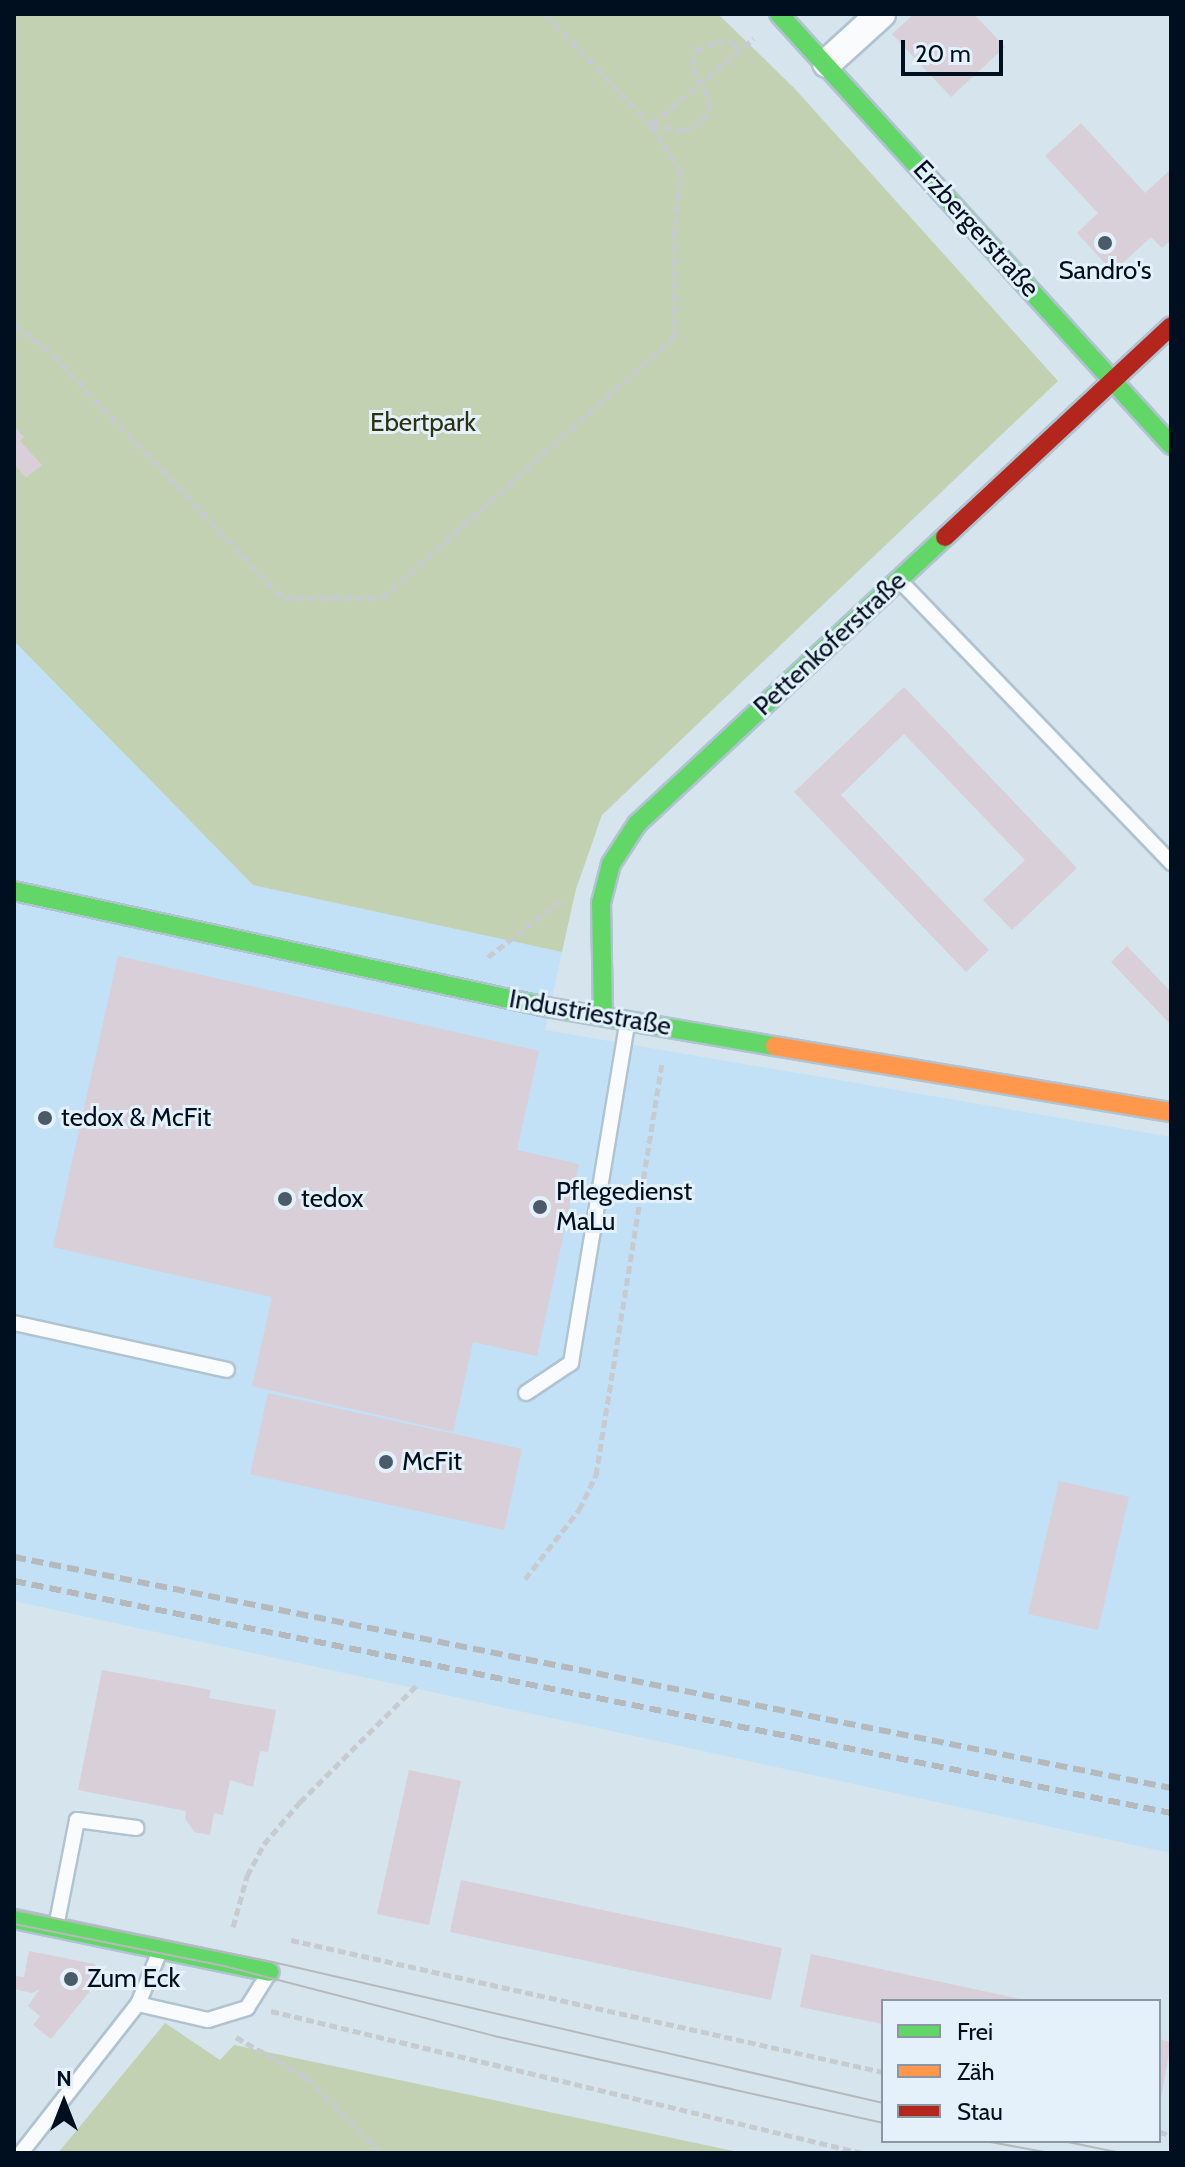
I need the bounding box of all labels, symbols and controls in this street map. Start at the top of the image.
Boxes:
scale bar [905,24,1007,74]
text: 20 m [915,39,971,68]
street label: Erzbergerstraße [906,154,1046,304]
marker: Sandro's [1096,234,1114,252]
place label: Sandro's [1058,255,1152,287]
park label: Ebertpark [370,407,476,439]
street label: Pettenkoferstraße [748,566,912,722]
street label: Industriestraße [507,983,673,1043]
place label: tedox & McFit [61,1102,211,1134]
marker: tedox & McFit [36,1109,54,1127]
place label: Pflegedienst MaLu [556,1176,692,1238]
place label: tedox [301,1183,364,1215]
marker: tedox [276,1190,294,1208]
marker: Pflegedienst MaLu [531,1198,549,1216]
place label: McFit [402,1446,462,1478]
marker: McFit [377,1453,395,1471]
place label: Zum Eck [87,1963,180,1995]
marker: Zum Eck [62,1970,80,1988]
legend [881,1999,1161,2143]
text: Frei [957,2017,993,2046]
text: Zäh [957,2057,994,2086]
north arrow [24,2063,104,2143]
text: N [56,2065,72,2092]
text: Stau [957,2097,1003,2126]

